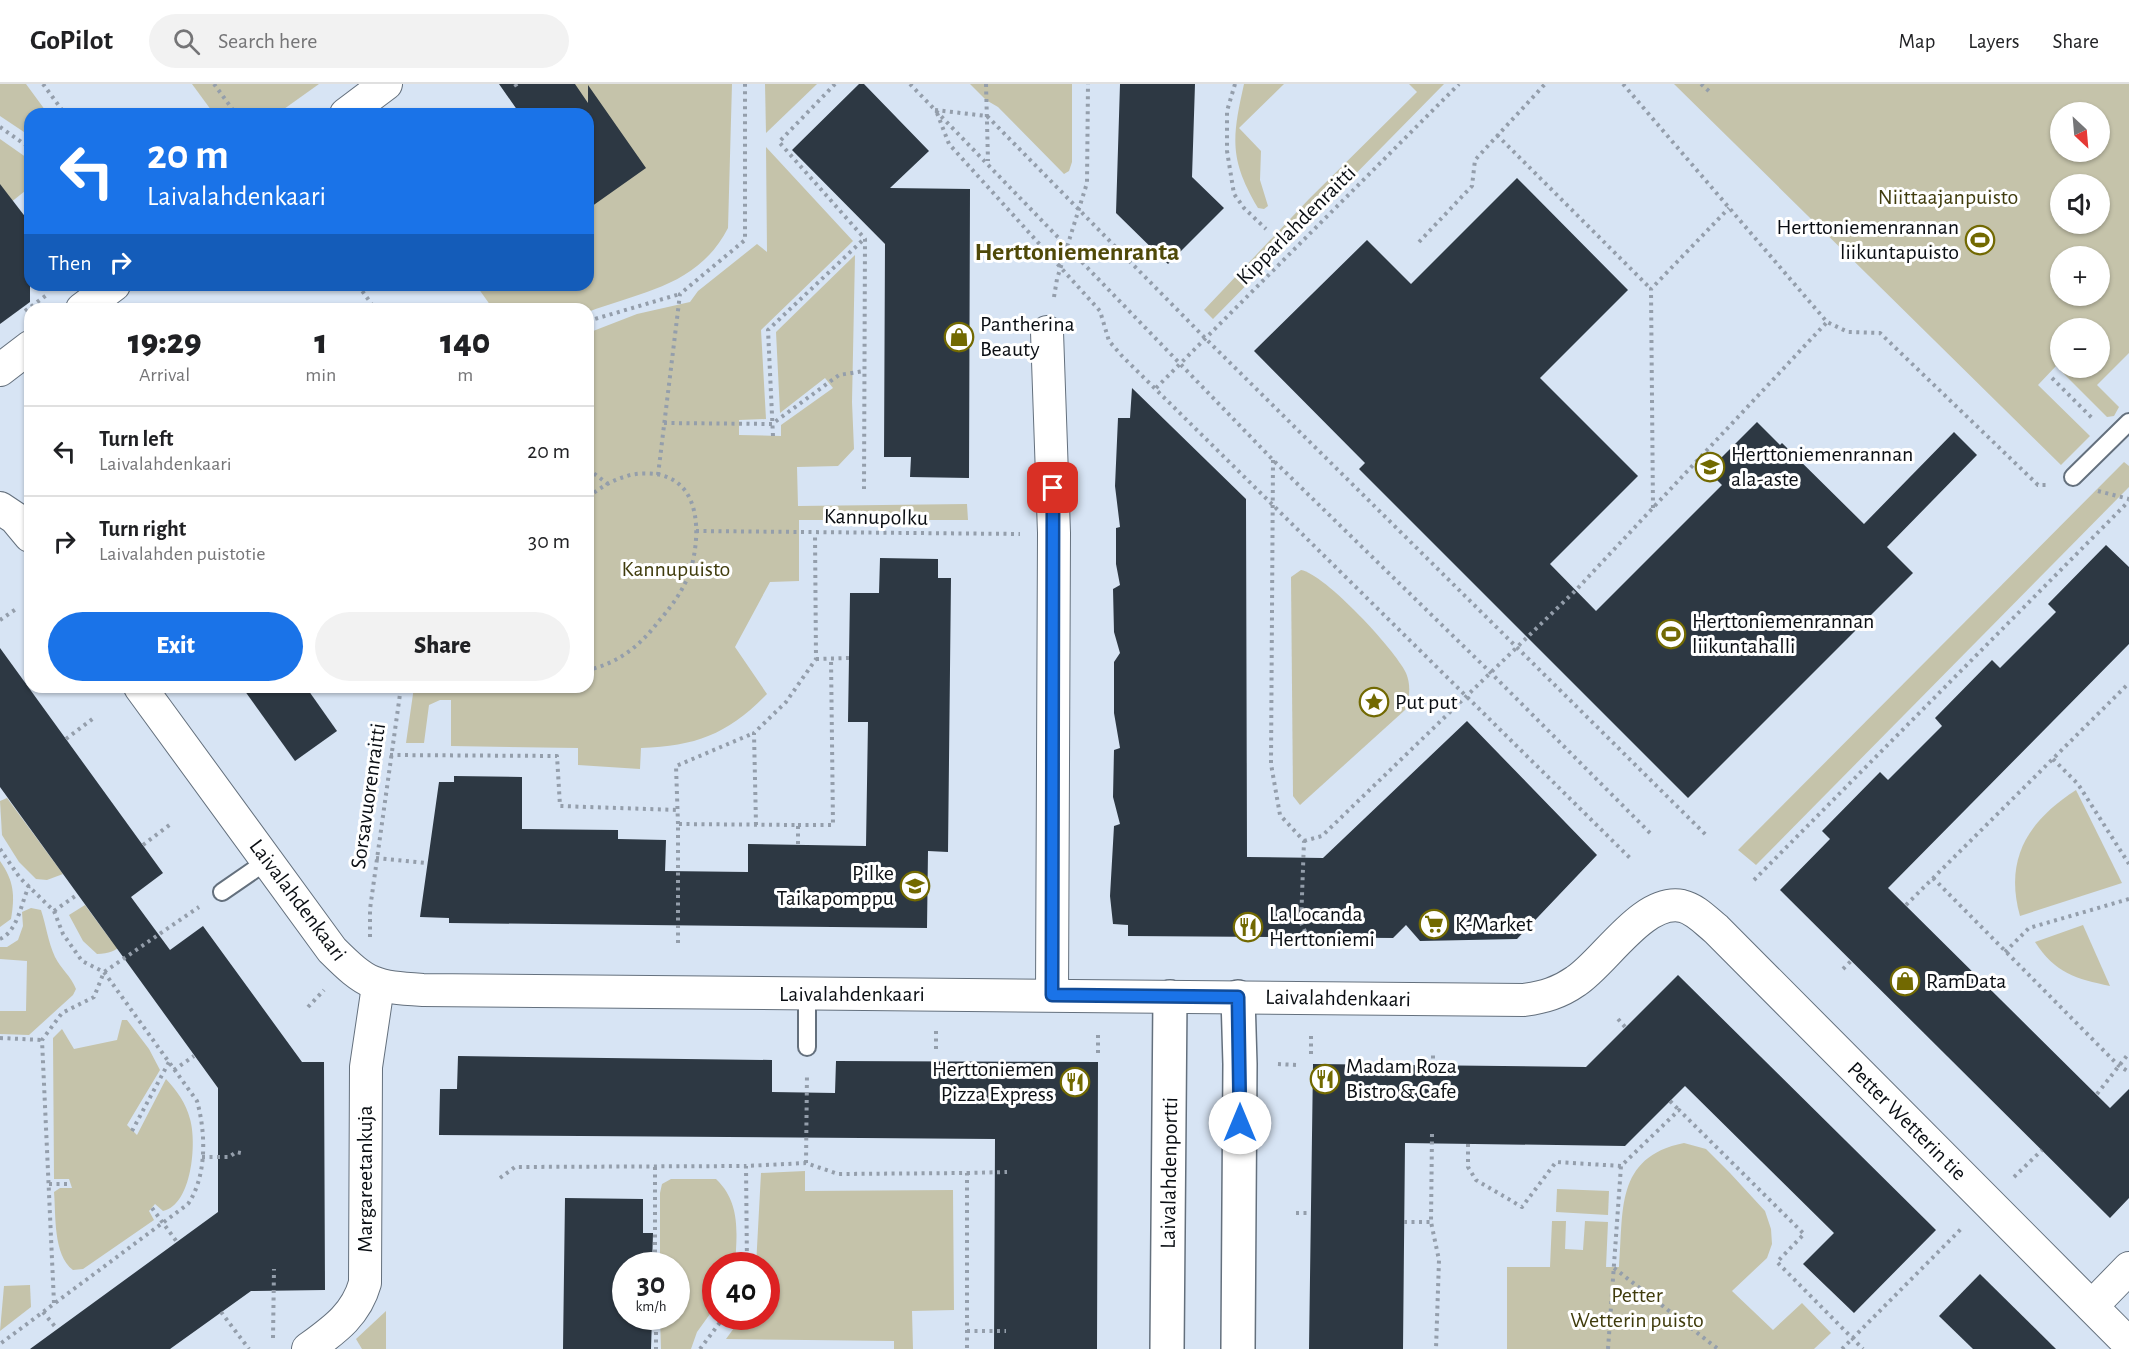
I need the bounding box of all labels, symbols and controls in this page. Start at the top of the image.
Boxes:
search box [149,14,569,68]
icon: search [170,25,203,58]
text: GoPilot [30,27,113,55]
text: Search here [218,30,318,52]
text: Map [1899,31,1935,52]
text: Layers [1968,31,2019,52]
text: Share [2052,31,2099,52]
north arrow [2050,102,2110,162]
map controls [2050,102,2110,378]
icon: left [48,132,126,210]
text: 20 m [147,134,229,176]
street label: Kipparlahdenraitti [1232,161,1360,289]
button: sound [2050,174,2110,234]
text: Laivalahdenkaari [147,183,326,210]
park label: Niittaajanpuisto [1878,186,2018,208]
place label: Herttoniemenrannan liikuntapuisto [1777,216,1959,263]
sports icon: Herttoniemenrannan liikuntapuisto [1964,224,1996,256]
district label: Herttoniemenranta [975,239,1179,265]
icon: right [104,246,137,279]
button: + [2050,246,2110,306]
text: Then [48,252,92,274]
place label: Pantherina Beauty [980,313,1075,360]
button: − [2050,318,2110,378]
shop icon: Pantherina Beauty [943,321,975,353]
text: 19:29 [128,324,202,360]
text: 1 [314,324,327,360]
text: 140 [440,324,490,360]
text: Arrival [139,365,190,385]
text: min [305,365,336,385]
text: m [457,365,473,385]
text: Turn left [99,428,173,450]
icon: left [48,435,81,468]
text: 20 m [527,440,570,462]
place label: Herttoniemenrannan ala-aste [1731,443,1913,490]
school or university icon: Herttoniemenrannan ala-aste [1694,451,1726,483]
text: Laivalahdenkaari [99,454,232,474]
pin [1027,462,1078,513]
icon: arrive [1036,471,1069,504]
street label: Kannupolku [824,505,928,529]
text: Turn right [99,518,186,540]
icon: right [48,525,81,558]
text: 30 m [528,530,570,552]
text: Laivalahden puistotie [99,544,266,564]
park label: Kannupuisto [622,558,730,580]
place label: Herttoniemenrannan liikuntahalli [1692,610,1874,657]
button: Exit [48,612,303,681]
button: Share [315,612,570,681]
sports icon: Herttoniemenrannan liikuntahalli [1655,618,1687,650]
place icon: Put put [1358,686,1390,718]
place label: Put put [1395,691,1457,713]
street label: Sorsavuorenraitti [347,722,389,870]
street label: Laivalahdenkaari [245,835,351,965]
place label: Pilke Taikapomppu [776,862,894,909]
school or university icon: Pilke Taikapomppu [899,870,931,902]
place label: La Locanda Herttoniemi [1269,903,1375,950]
supermarket icon: K-Market [1418,908,1450,940]
restaurant icon: La Locanda Herttoniemi [1232,911,1264,943]
place label: K-Market [1455,913,1533,935]
shop icon: RamData [1889,965,1921,997]
place label: RamData [1926,970,2006,992]
street label: Laivalahdenkaari [779,983,925,1005]
street label: Laivalahdenkaari [1265,986,1411,1010]
place label: Madam Roza Bistro & Cafe [1346,1055,1457,1102]
street label: Petter Wetterin tie [1843,1057,1971,1185]
place label: Herttoniemen Pizza Express [932,1058,1054,1105]
restaurant icon: Madam Roza Bistro & Cafe [1309,1063,1341,1095]
restaurant icon: Herttoniemen Pizza Express [1059,1066,1091,1098]
position arrow [1208,1091,1272,1155]
street label: Laivalahdenportti [1157,1097,1181,1249]
street label: Margareetankuja [354,1105,376,1253]
speed limit sign: 40 [702,1252,780,1330]
text: 30 [637,1269,665,1299]
park label: Petter Wetterin puisto [1570,1284,1704,1331]
text: km/h [636,1299,666,1314]

